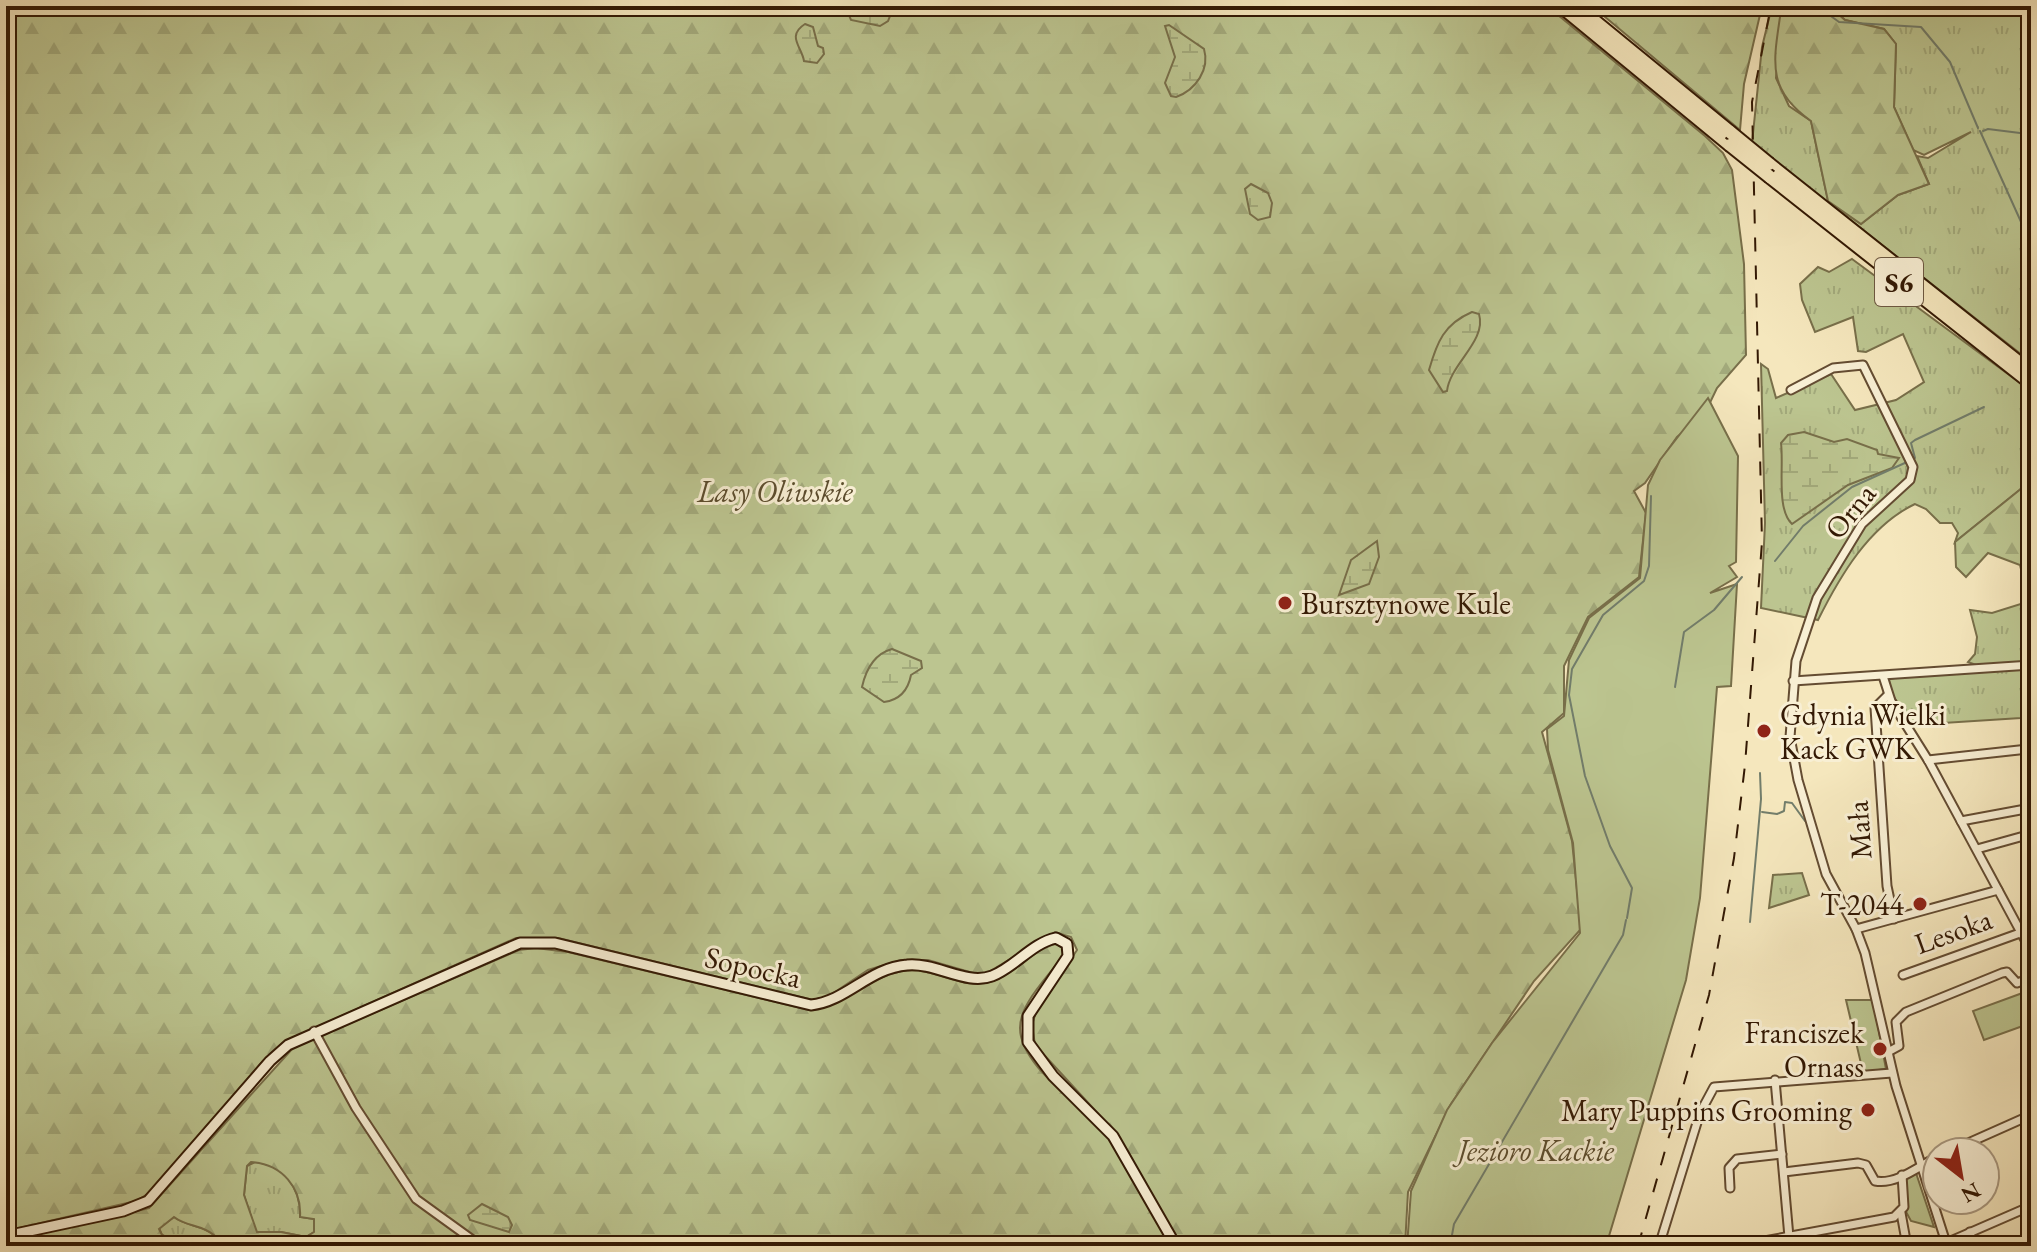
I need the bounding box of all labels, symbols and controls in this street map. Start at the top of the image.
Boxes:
road number: S6 [1875,258,1923,306]
park label: Lasy Oliwskie [696,472,854,511]
street label: Orna [1816,475,1884,547]
place label: Bursztynowe Kule [1301,584,1511,623]
marker: Bursztynowe Kule [1276,594,1294,612]
place label: Gdynia Wielki Kack GWK [1780,695,1946,768]
marker: Gdynia Wielki Kack GWK [1755,722,1773,740]
street label: Mała [1837,799,1881,861]
place label: T-2044 [1820,885,1905,924]
marker: T-2044 [1911,895,1929,913]
street label: Lesoka [1909,899,1997,963]
street label: Sopocka [701,937,805,997]
place label: Franciszek Ornass [1744,1013,1865,1086]
marker: Franciszek Ornass [1871,1040,1889,1058]
place label: Mary Puppins Grooming [1561,1091,1853,1130]
marker: Mary Puppins Grooming [1859,1101,1877,1119]
park label: Jezioro Kackie [1452,1131,1615,1170]
north arrow [1921,1136,2001,1216]
text: N [1956,1176,1986,1210]

